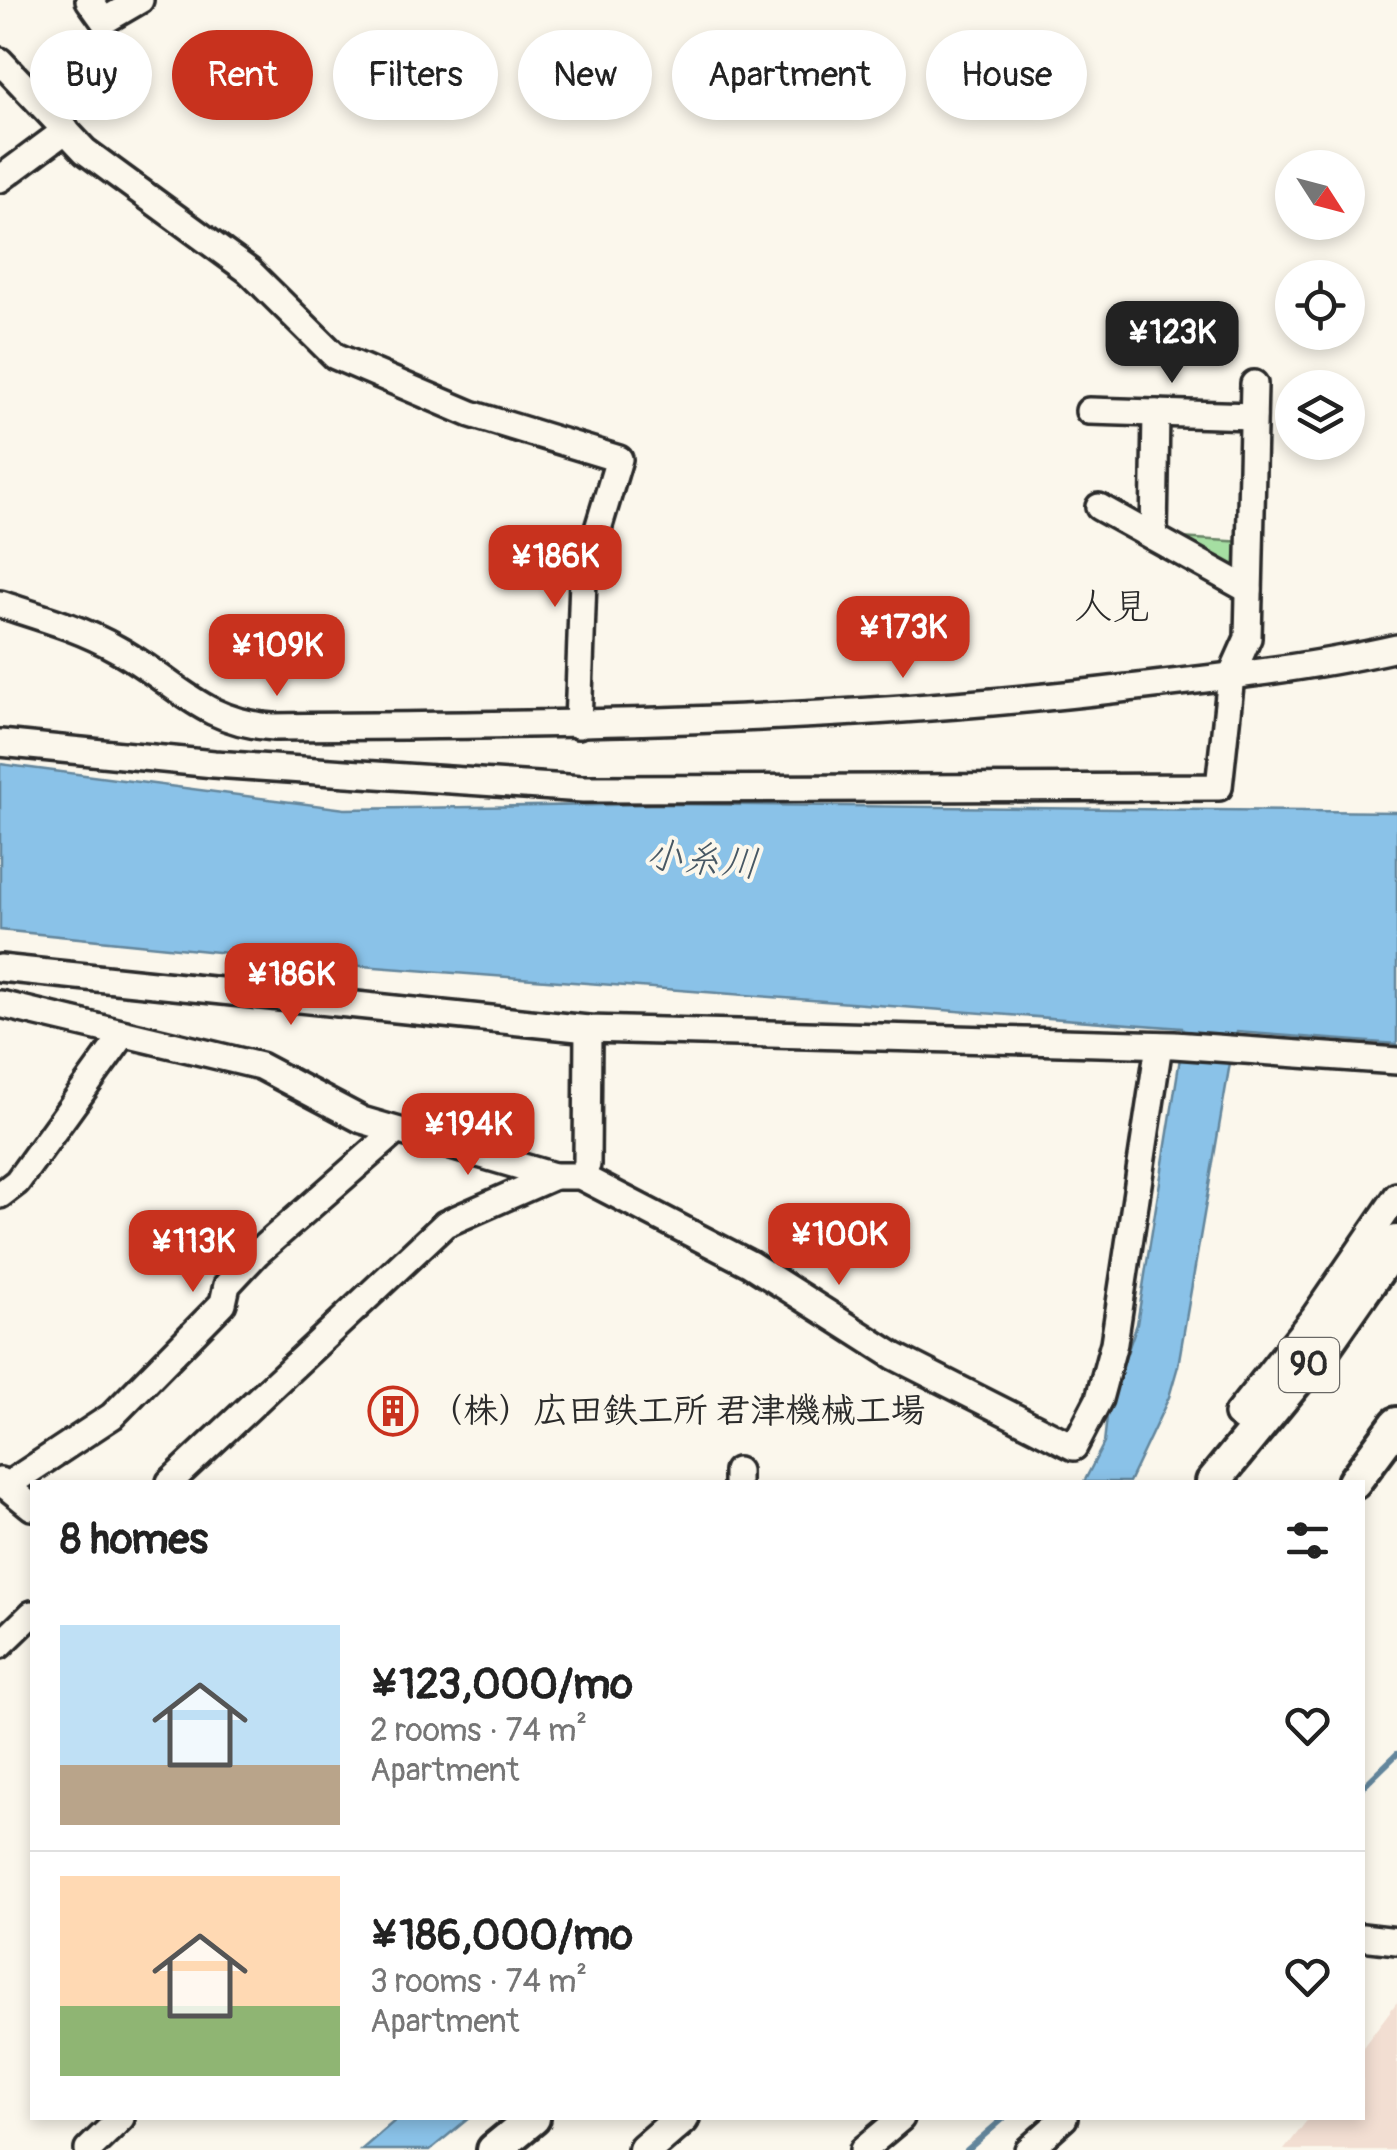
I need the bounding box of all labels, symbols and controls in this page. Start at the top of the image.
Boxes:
chip: Buy [30,30,152,120]
chip: Rent [172,30,313,120]
chip: Filters [333,30,498,120]
chip: New [518,30,652,120]
chip: Apartment [672,30,906,120]
chip: House [926,30,1087,120]
north arrow [1275,150,1365,240]
map controls [1275,150,1365,460]
button: locate [1275,260,1365,350]
pin: ¥123K [1102,301,1242,386]
text: ¥123K [1128,313,1216,353]
button: layers [1275,370,1365,460]
pin: ¥186K [485,525,625,610]
text: ¥186K [511,537,599,577]
district label: 人見 [1074,583,1150,631]
pin: ¥173K [833,596,973,681]
text: ¥173K [859,608,947,648]
pin: ¥109K [207,614,347,699]
text: ¥109K [231,626,323,666]
water label: 小糸川 [643,831,761,889]
pin: ¥186K [221,943,361,1028]
text: ¥186K [247,955,335,995]
pin: ¥194K [398,1093,538,1178]
text: ¥194K [423,1105,513,1145]
pin: ¥100K [769,1203,909,1288]
pin: ¥113K [123,1210,263,1295]
text: ¥100K [790,1215,888,1255]
text: ¥113K [151,1222,235,1262]
road number: 90 [1279,1338,1339,1392]
building icon: （株）広田鉄工所 君津機械工場 [367,1385,419,1437]
place label: （株）広田鉄工所 君津機械工場 [428,1389,926,1433]
icon: filters [1280,1513,1335,1568]
text: 8 homes [60,1514,208,1566]
text: ¥123,000/mo [370,1659,633,1711]
icon: home [140,1665,260,1785]
icon: heart [1280,1698,1335,1753]
text: 2 rooms · 74 m² [370,1711,587,1751]
text: Apartment [370,1751,519,1791]
text: ¥186,000/mo [370,1910,633,1962]
icon: home [140,1916,260,2036]
icon: heart [1280,1949,1335,2004]
text: 3 rooms · 74 m² [370,1962,587,2002]
text: Apartment [370,2002,519,2042]

